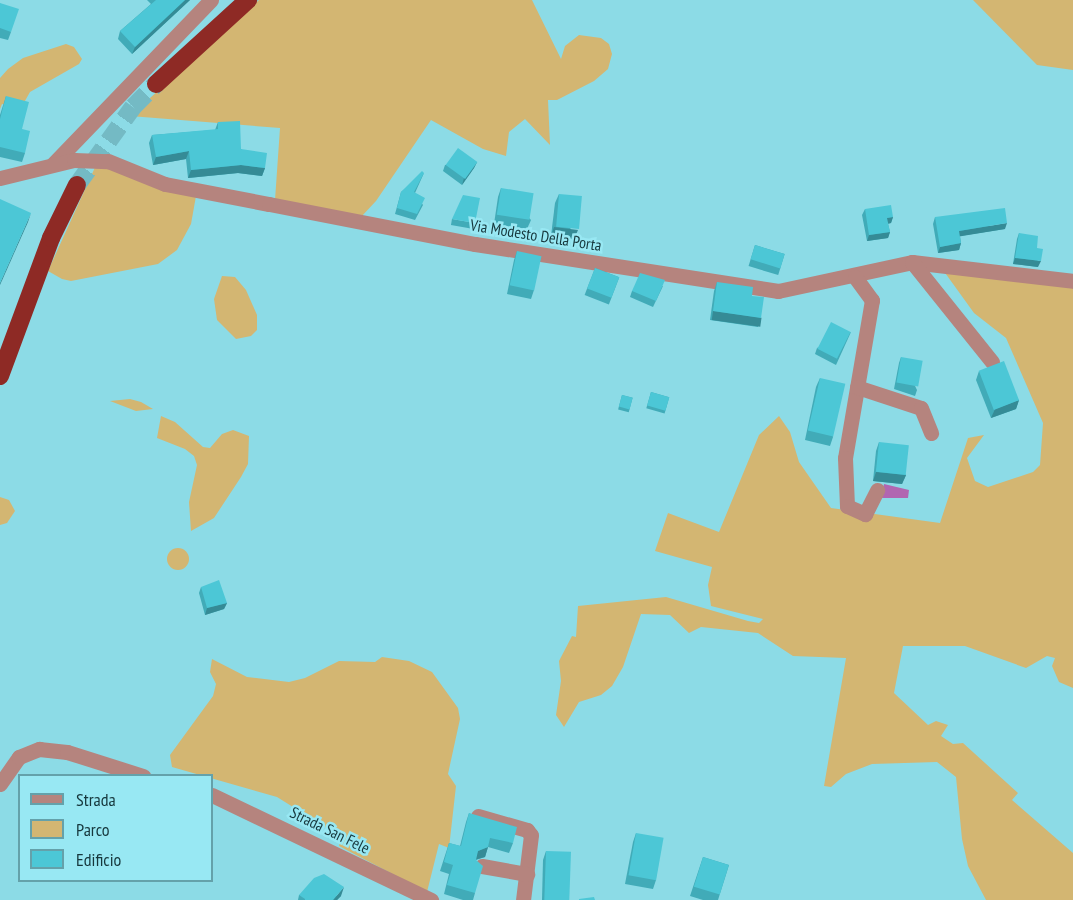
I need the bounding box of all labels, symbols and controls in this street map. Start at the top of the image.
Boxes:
street label: Via Modesto Della Porta [469,215,603,255]
legend [18,774,213,882]
text: Strada [76,788,116,811]
street label: Strada San Fele [287,803,373,857]
text: Parco [76,818,110,841]
text: Edificio [76,848,121,871]

